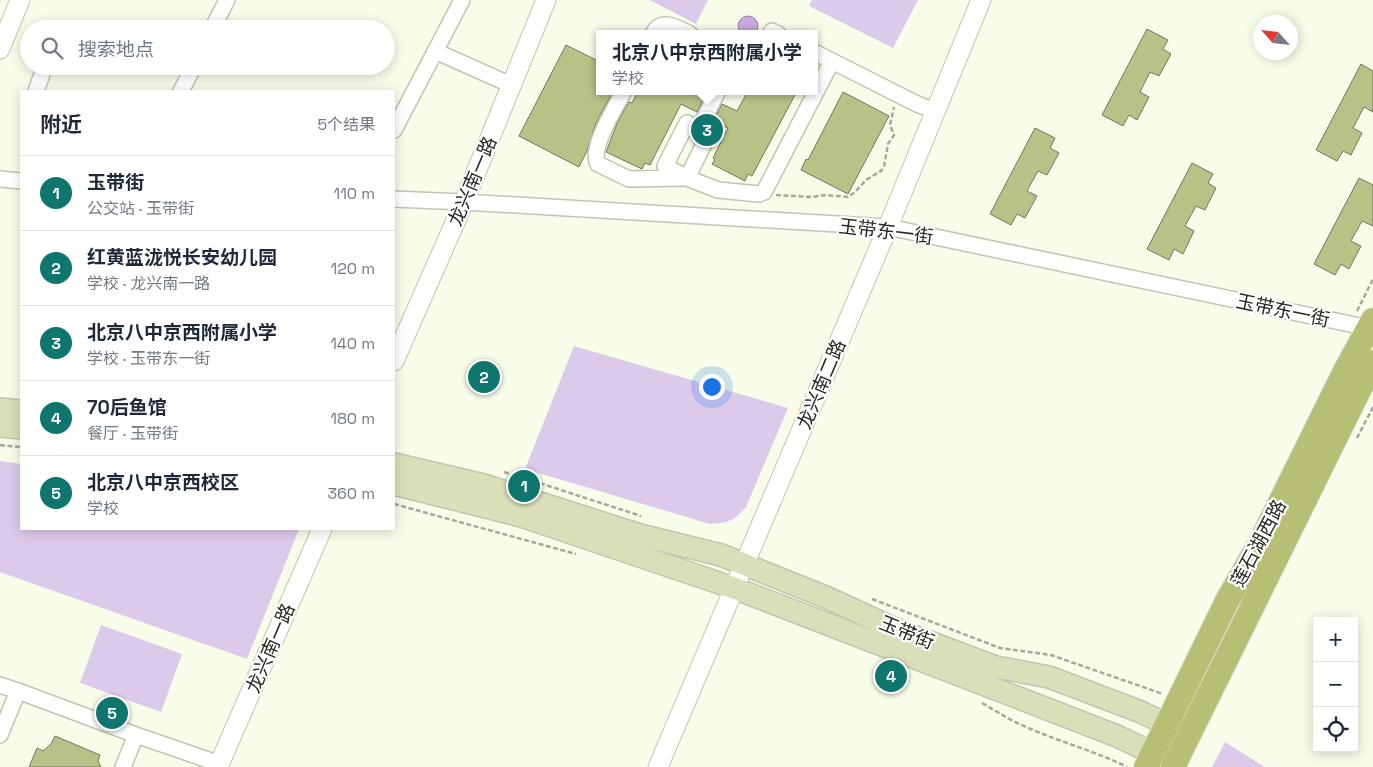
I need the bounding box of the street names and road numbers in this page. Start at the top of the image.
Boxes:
street label: 龙兴南一路 [442,133,503,230]
street label: 玉带东一街 [837,213,935,250]
street label: 玉带东一街 [1234,288,1332,333]
street label: 龙兴南二路 [791,336,852,433]
street label: 莲石湖西路 [1225,495,1292,591]
street label: 龙兴南一路 [240,600,301,697]
street label: 玉带街 [876,610,938,655]

